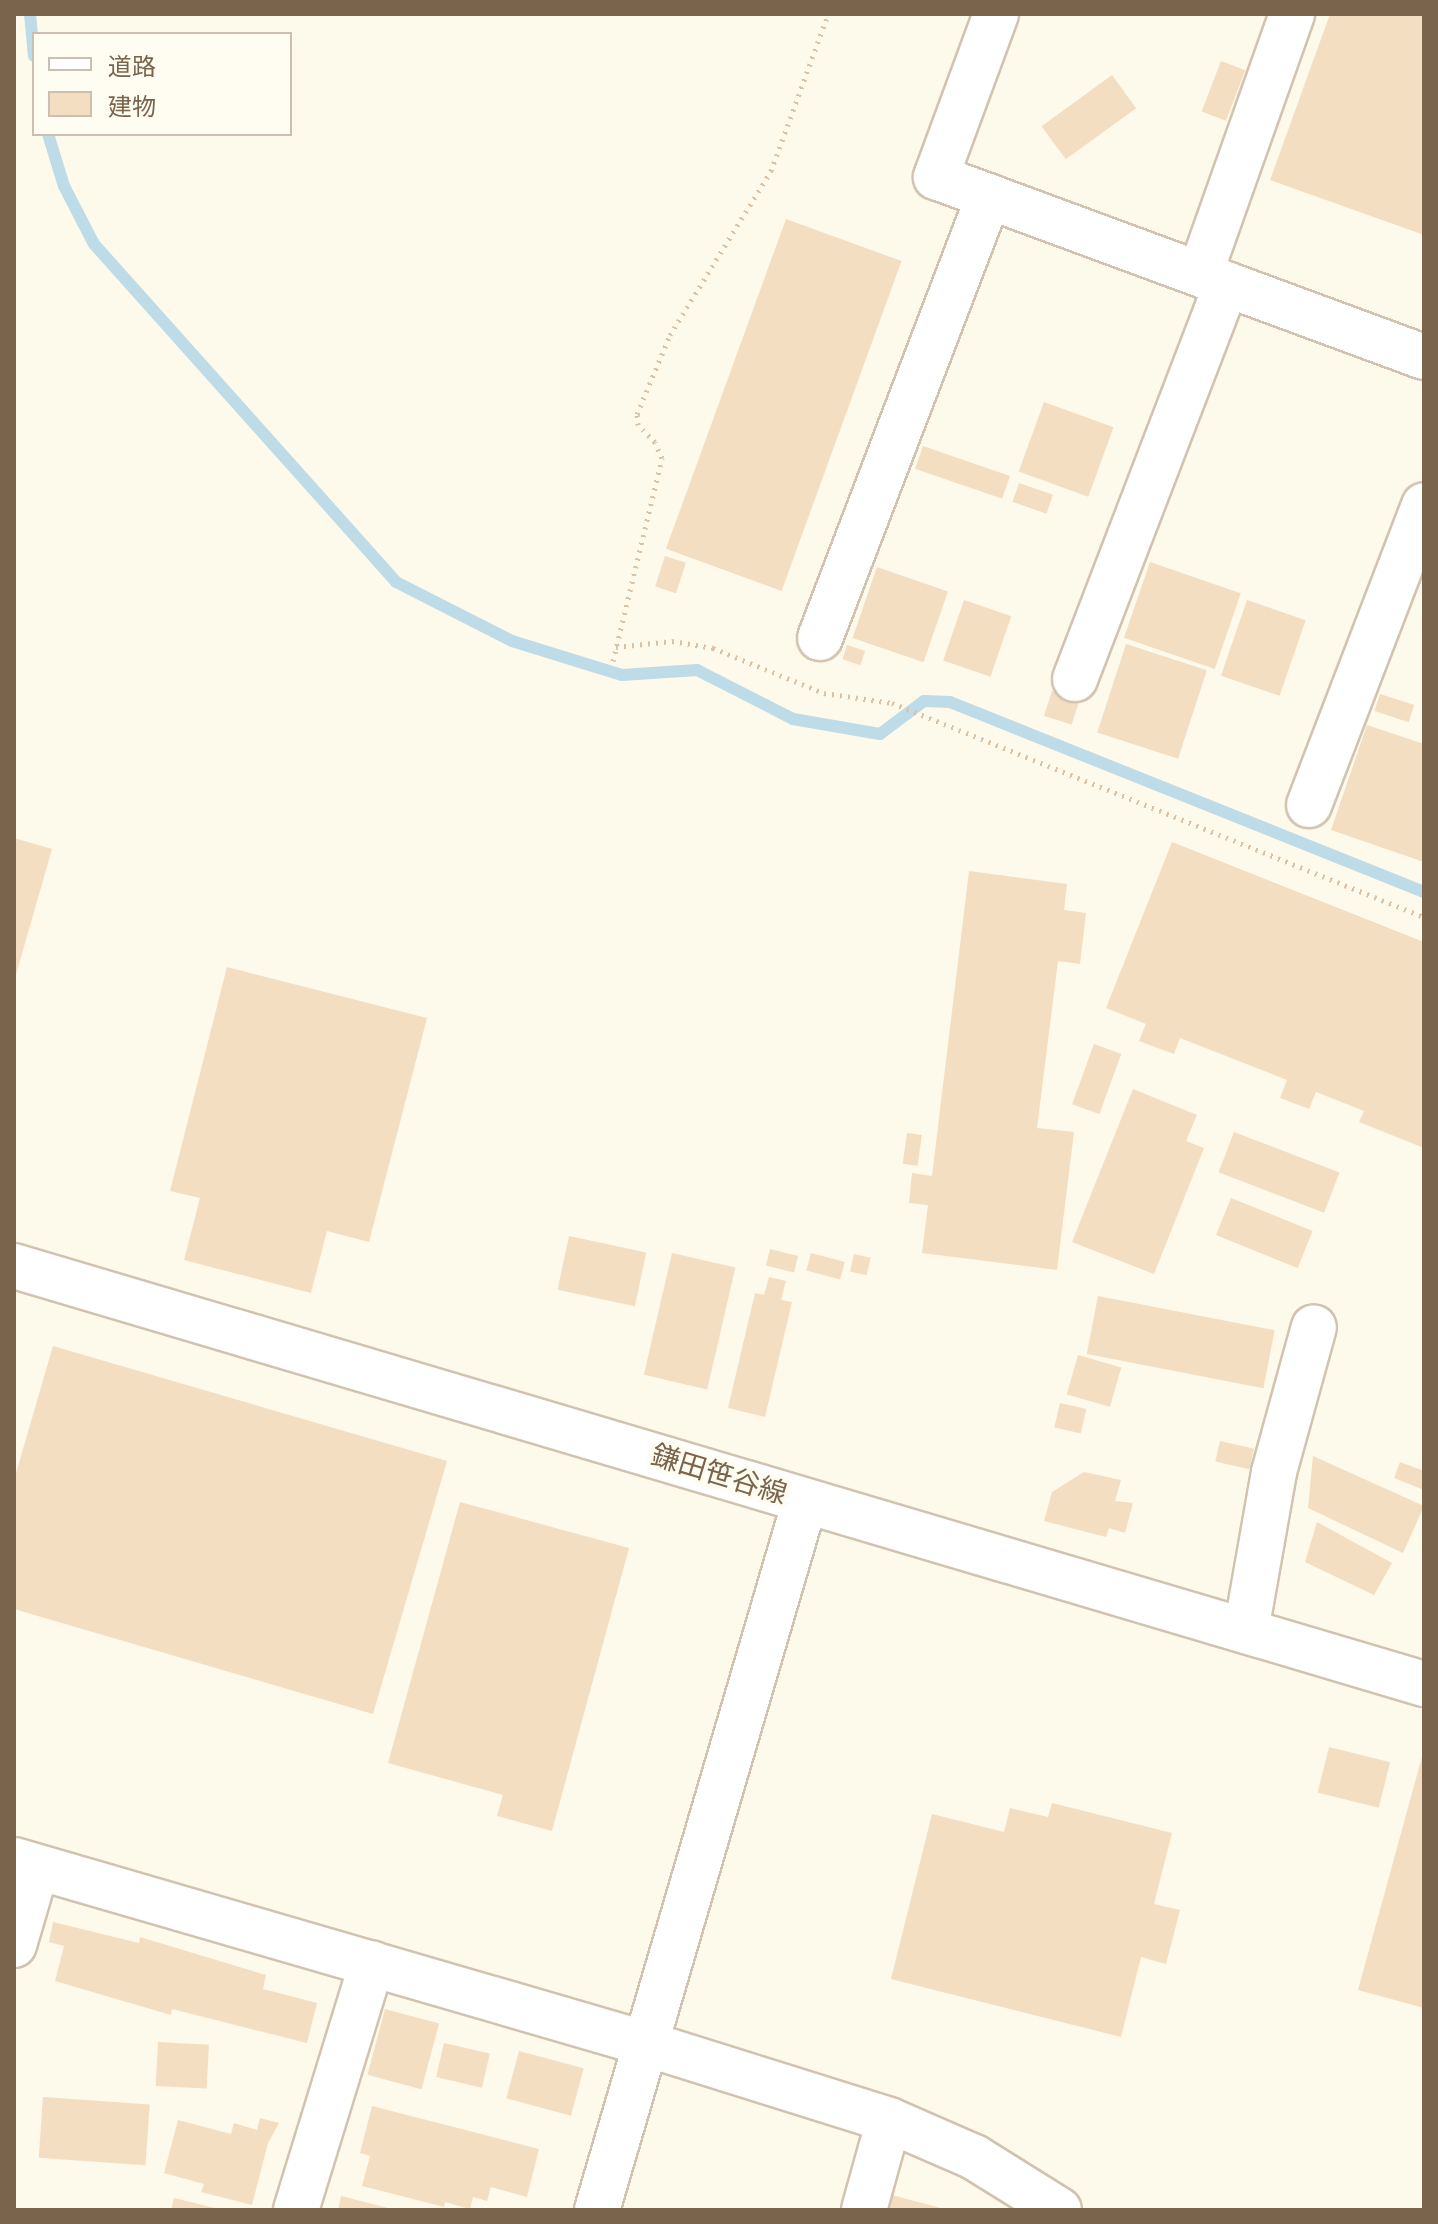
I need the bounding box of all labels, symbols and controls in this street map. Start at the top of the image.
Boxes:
legend [32,32,292,136]
text: 道路 [108,51,156,82]
text: 建物 [108,91,156,122]
street label: 鎌田笹谷線 [647,1438,791,1512]

